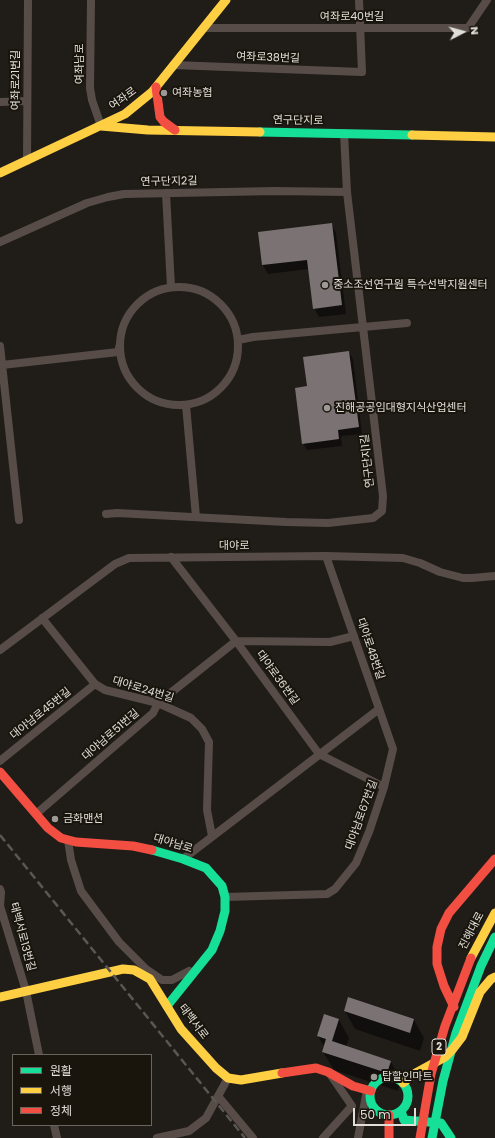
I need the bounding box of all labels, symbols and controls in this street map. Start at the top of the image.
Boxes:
street label: 여좌로40번길 [320,10,384,24]
north arrow [443,12,483,52]
text: N [467,26,483,36]
street label: 여좌남로 [73,44,87,84]
street label: 여좌로21번길 [9,50,23,110]
street label: 여좌로38번길 [236,50,300,66]
street label: 여좌로 [107,85,139,113]
place label: 여좌농협 [172,86,212,100]
marker: 여좌농협 [159,88,169,98]
street label: 연구단지로 [273,114,323,128]
street label: 연구단지2길 [140,175,198,189]
place label: 중소조선연구원 특수선박지원센터 [333,278,488,292]
marker: 중소조선연구원 특수선박지원센터 [320,280,330,290]
place label: 진해공공임대형지식산업센터 [335,401,467,415]
marker: 진해공공임대형지식산업센터 [322,403,332,413]
street label: 연구단지1길 [359,433,377,489]
street label: 대야로 [219,539,249,553]
street label: 대야로48번길 [353,616,387,682]
street label: 대야로36번길 [253,648,301,708]
street label: 대야로24번길 [111,674,175,706]
street label: 대야남로45번길 [8,685,74,743]
street label: 대야남로51번길 [80,707,142,763]
street label: 대야남로67번길 [343,778,381,852]
place label: 금화맨션 [63,812,103,826]
marker: 금화맨션 [50,814,60,824]
street label: 대야남로 [152,832,194,856]
street label: 태백서로13번길 [6,901,38,973]
street label: 진해대로 [457,910,487,952]
street label: 태백서로 [176,1002,210,1042]
road number: 2 [432,1039,446,1055]
legend [12,1054,152,1126]
text: 원활 [50,1062,72,1079]
place label: 탑할인마트 [382,1070,433,1084]
marker: 탑할인마트 [369,1072,379,1082]
text: 서행 [50,1082,72,1099]
scale bar [355,1100,418,1126]
text: 정체 [50,1102,72,1119]
text: 50 m [360,1106,391,1123]

